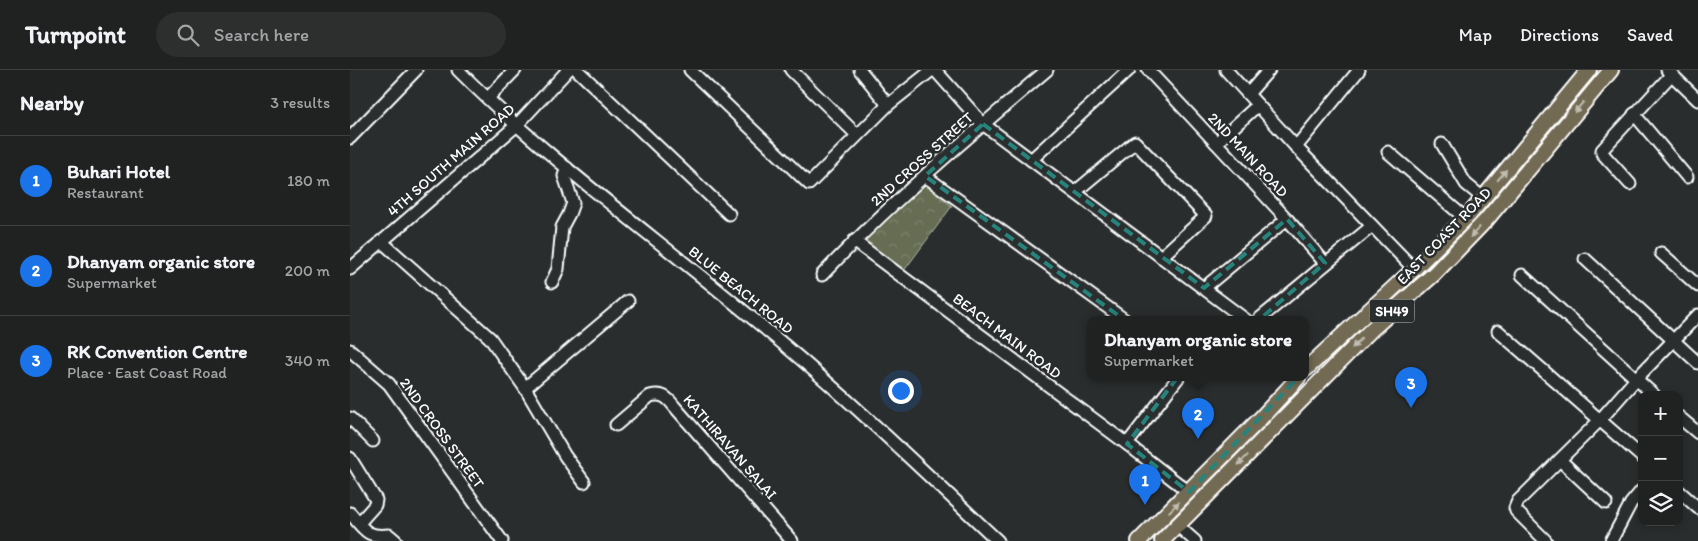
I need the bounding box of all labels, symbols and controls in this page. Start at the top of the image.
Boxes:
search box [156,12,506,57]
text: Turnpoint [25,20,126,49]
icon: search [174,21,202,49]
text: Search here [214,23,309,46]
text: Map [1459,24,1492,46]
text: Directions [1520,24,1599,46]
text: Saved [1627,24,1673,46]
text: Nearby [20,90,84,115]
text: 3 results [270,93,330,112]
street label: 4TH SOUTH MAIN ROAD [384,100,518,220]
one-way arrow [1574,101,1585,114]
street label: 2ND CROSS STREET [867,108,977,210]
street label: 2ND MAIN ROAD [1204,109,1292,201]
text: Buhari Hotel [67,160,170,183]
one-way arrow [1496,169,1507,182]
text: 1 [32,171,40,190]
text: 180 m [287,171,330,190]
text: Restaurant [67,183,144,202]
street label: EAST COAST ROAD [1393,184,1495,288]
one-way arrow [1469,225,1481,237]
street label: BLUE BEACH ROAD [685,242,797,338]
text: Dhanyam organic store [67,250,255,273]
text: 2 [32,261,40,280]
text: 200 m [285,261,330,280]
text: Supermarket [67,273,157,292]
street label: BEACH MAIN ROAD [949,289,1065,383]
road number: SH49 [1370,300,1414,322]
popup [1087,316,1309,381]
text: Dhanyam organic store [1104,328,1292,351]
one-way arrow [1351,337,1363,349]
text: RK Convention Centre [67,340,248,363]
text: 3 [32,351,40,370]
text: 340 m [285,351,330,370]
text: Supermarket [1104,351,1194,370]
text: Place · East Coast Road [67,363,227,382]
pin: 3 [1395,367,1427,408]
street label: 2ND CROSS STREET [396,374,488,492]
your location [888,378,914,404]
street label: KATHIRAVAN SALAI [679,391,781,503]
map controls [1638,391,1683,526]
button: + [1638,391,1683,436]
pin: 2 [1182,398,1214,439]
button: − [1638,436,1683,481]
one-way arrow [1237,453,1249,465]
pin: 1 [1129,464,1161,505]
button: layers [1638,481,1683,526]
one-way arrow [1168,501,1180,513]

